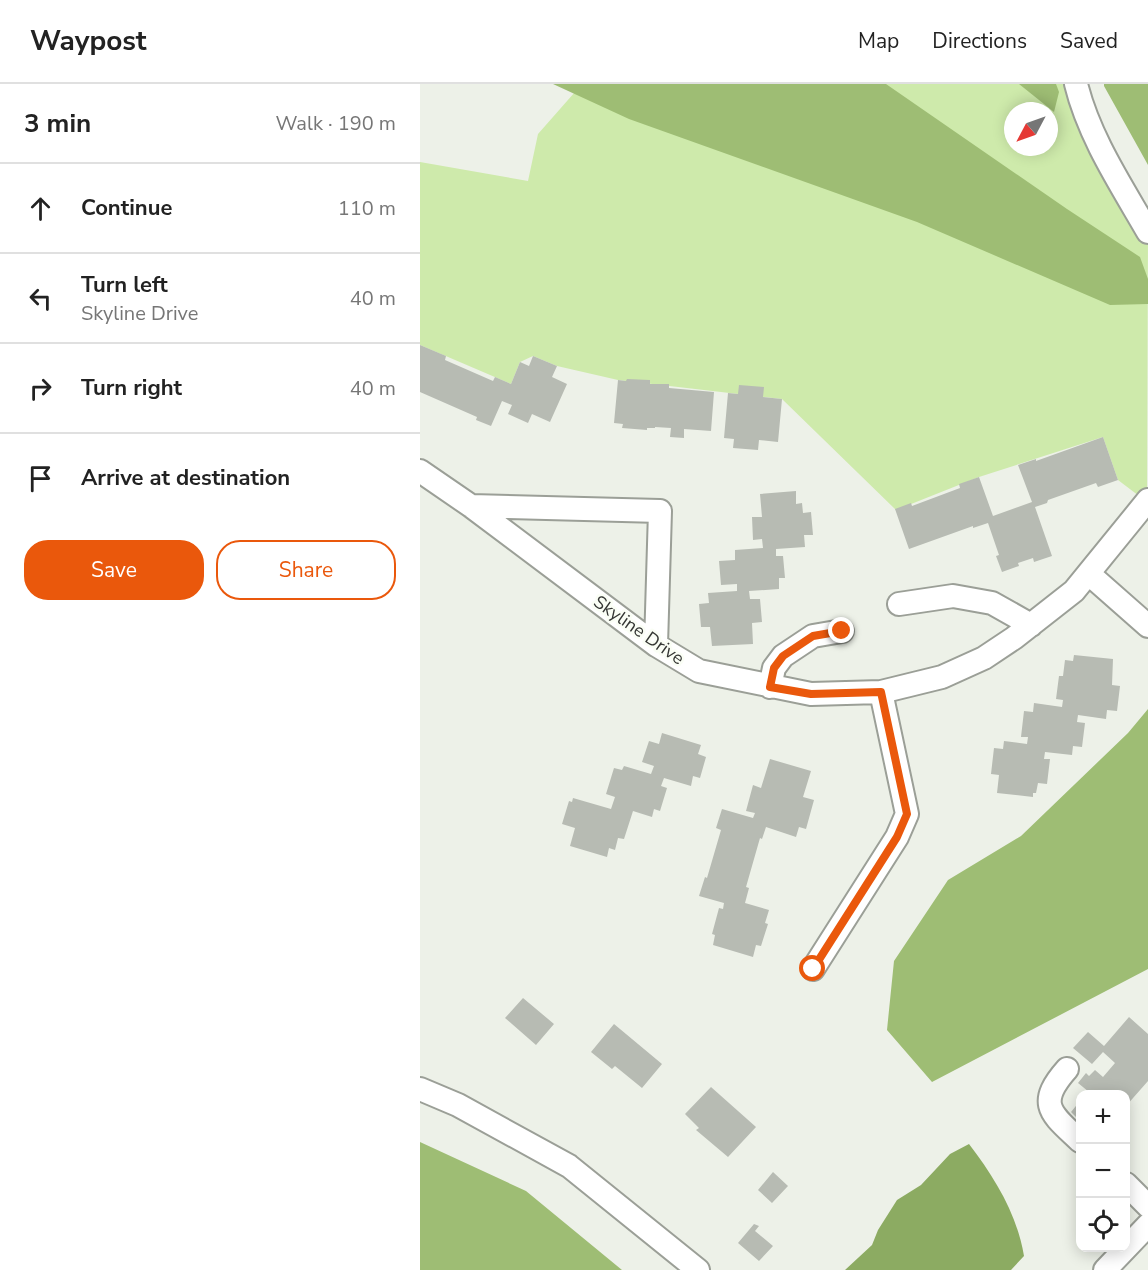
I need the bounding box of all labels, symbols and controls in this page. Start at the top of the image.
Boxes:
text: Waypost [30,22,147,60]
text: Map [858,27,899,55]
text: Directions [932,27,1027,55]
text: Saved [1060,27,1118,55]
north arrow [1004,102,1058,156]
text: 3 min [24,106,91,141]
text: Walk · 190 m [276,110,396,137]
icon: ahead [24,192,57,225]
text: Continue [81,193,172,223]
text: 110 m [338,195,396,222]
text: Turn left [81,270,168,300]
icon: left [24,282,57,315]
text: 40 m [350,285,396,312]
text: Skyline Drive [81,300,198,327]
icon: right [24,372,57,405]
text: Turn right [81,373,182,403]
text: 40 m [350,375,396,402]
icon: arrive [24,462,57,495]
text: Arrive at destination [81,463,290,493]
button: Save [24,540,204,600]
button: Share [216,540,396,600]
street label: Skyline Drive [589,590,689,670]
route end [828,617,854,643]
route start [799,955,825,981]
map controls [1076,1090,1130,1252]
button: + [1076,1090,1130,1144]
button: − [1076,1144,1130,1198]
button: locate [1076,1198,1130,1252]

